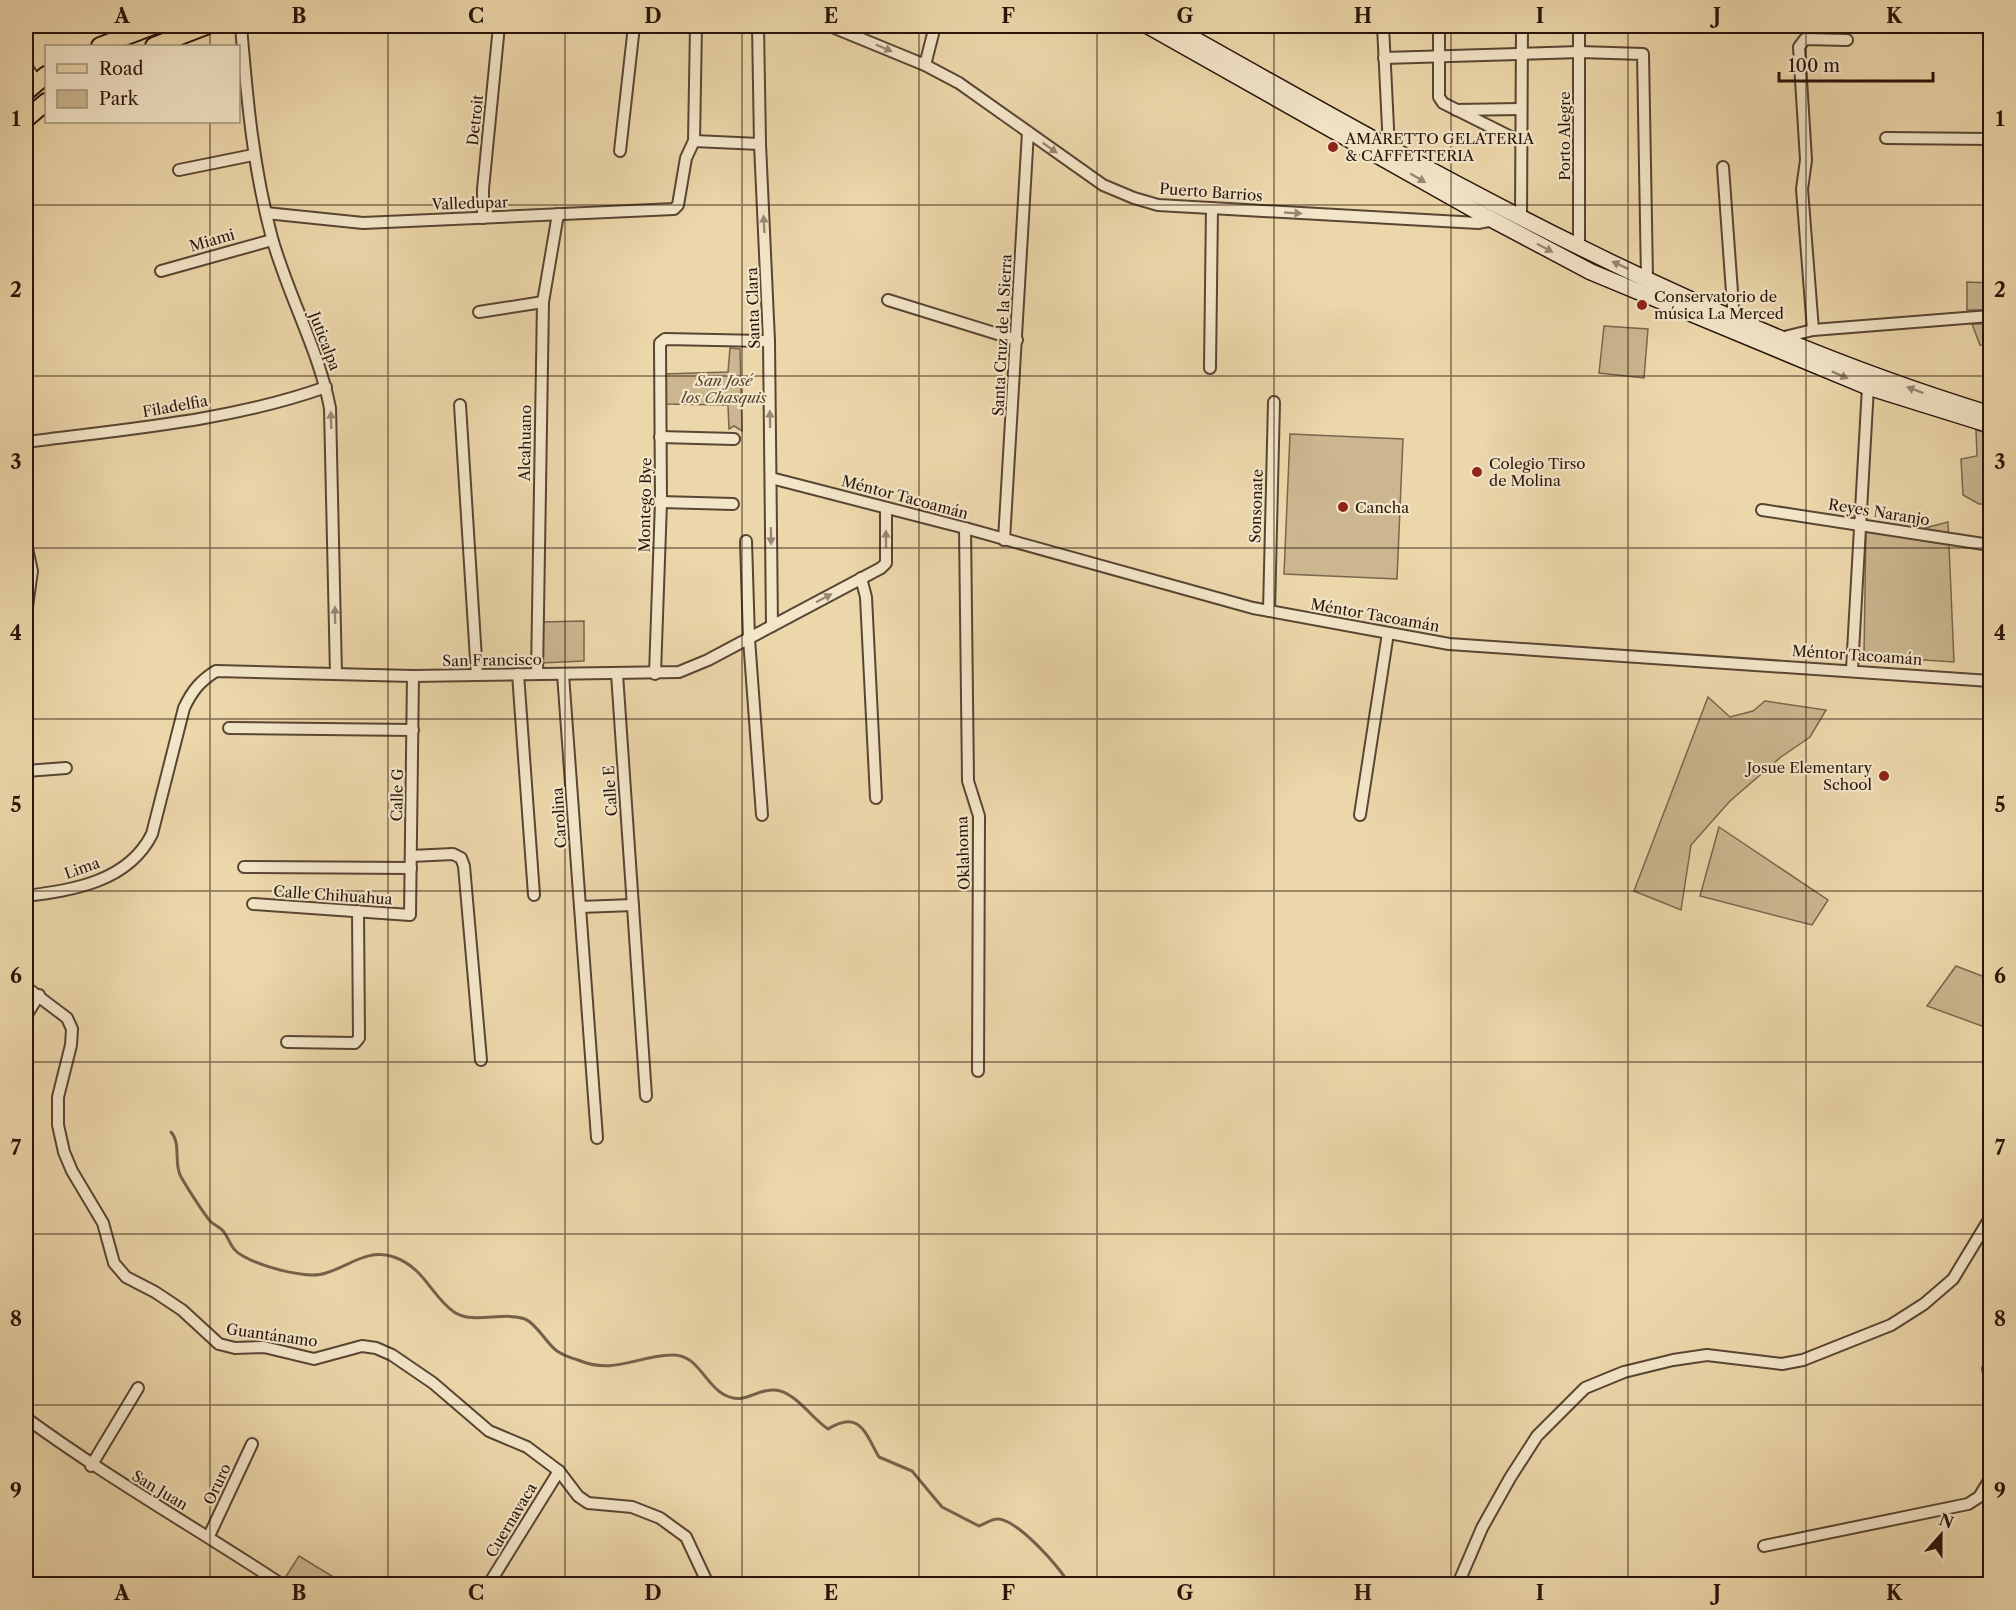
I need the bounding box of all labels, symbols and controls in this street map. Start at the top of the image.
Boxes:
text: A [113,4,130,28]
text: B [292,4,307,28]
text: C [468,4,484,28]
text: D [644,4,662,28]
text: E [824,4,838,28]
text: F [1001,4,1015,28]
text: G [1177,4,1194,28]
text: H [1354,4,1372,28]
text: I [1536,4,1544,28]
text: J [1709,4,1721,28]
text: K [1886,4,1903,28]
one-way arrow [875,43,893,53]
legend [45,45,240,123]
scale bar [1779,45,1934,83]
text: 100 m [1788,55,1840,77]
text: Road [99,58,144,80]
text: Park [99,88,140,110]
street label: Porto Alegre [1555,91,1574,181]
street label: Detroit [463,93,487,146]
text: 1 [12,107,21,131]
text: 1 [1996,107,2005,131]
place label: AMARETTO GELATERIA & CAFFETTERIA [1344,129,1535,165]
marker: AMARETTO GELATERIA & CAFFETTERIA [1326,140,1340,154]
one-way arrow [1042,142,1058,154]
one-way arrow [1410,173,1427,183]
street label: Puerto Barrios [1159,179,1263,205]
street label: Valledupar [430,192,509,214]
one-way arrow [1283,208,1302,218]
one-way arrow [760,215,769,234]
street label: Miami [187,224,237,255]
one-way arrow [1536,243,1553,253]
street label: Santa Cruz de la Sierra [988,253,1016,417]
one-way arrow [1610,260,1628,270]
street label: Santa Clara [742,267,764,349]
text: 2 [10,278,22,302]
text: 2 [1994,278,2006,302]
place label: Conservatorio de música La Merced [1654,287,1784,323]
marker: Conservatorio de música La Merced [1635,298,1649,312]
street label: Juticalpa [304,307,345,373]
one-way arrow [1831,370,1848,379]
park label: San José los Chasquis [681,371,767,407]
one-way arrow [1906,384,1924,394]
street label: Filadelfia [141,391,209,421]
street label: Alcahuano [515,405,535,482]
one-way arrow [765,410,775,429]
one-way arrow [326,411,335,430]
text: 3 [10,450,22,474]
text: 3 [1994,450,2006,474]
place label: Colegio Tirso de Molina [1489,454,1586,490]
street label: Montego Bye [635,457,655,553]
marker: Colegio Tirso de Molina [1470,465,1484,479]
street label: Sonsonate [1245,469,1267,543]
street label: Méntor Tacoamán [839,471,971,523]
street label: Reyes Naranjo [1827,495,1931,529]
place label: Cancha [1355,498,1409,517]
marker: Cancha [1336,500,1350,514]
one-way arrow [766,527,776,546]
one-way arrow [881,529,891,548]
one-way arrow [815,593,832,603]
street label: Méntor Tacoamán [1309,594,1442,636]
one-way arrow [330,606,340,625]
text: 4 [10,621,22,645]
text: 4 [1994,621,2006,645]
street label: Méntor Tacoamán [1791,641,1923,669]
street label: San Francisco [442,650,542,670]
place label: Josue Elementary School [1745,758,1873,794]
street label: Calle E [599,765,621,817]
street label: Calle G [387,768,407,822]
marker: Josue Elementary School [1877,769,1891,783]
street label: Carolina [547,787,571,849]
text: 5 [10,793,22,817]
text: 5 [1994,793,2006,817]
street label: Oklahoma [952,816,974,890]
street label: Lima [62,853,102,883]
street label: Calle Chihuahua [273,881,393,909]
text: 6 [10,964,22,988]
text: 6 [1994,964,2006,988]
text: 7 [11,1136,22,1160]
text: 7 [1995,1136,2006,1160]
text: 8 [10,1307,22,1331]
text: 8 [1994,1307,2006,1331]
street label: Guantánamo [225,1319,319,1351]
street label: Oruro [199,1460,235,1508]
street label: San Juan [129,1466,192,1514]
text: 9 [10,1479,22,1503]
street label: Cuernavaca [481,1479,541,1561]
text: 9 [1994,1479,2006,1503]
north arrow [1911,1505,1971,1565]
text: N [1936,1509,1957,1533]
text: A [113,1581,130,1605]
text: B [292,1581,307,1605]
text: C [468,1581,484,1605]
text: D [644,1581,662,1605]
text: E [824,1581,838,1605]
text: F [1001,1581,1015,1605]
text: G [1177,1581,1194,1605]
text: H [1354,1581,1372,1605]
text: I [1536,1581,1544,1605]
text: J [1709,1581,1721,1605]
text: K [1886,1581,1903,1605]

